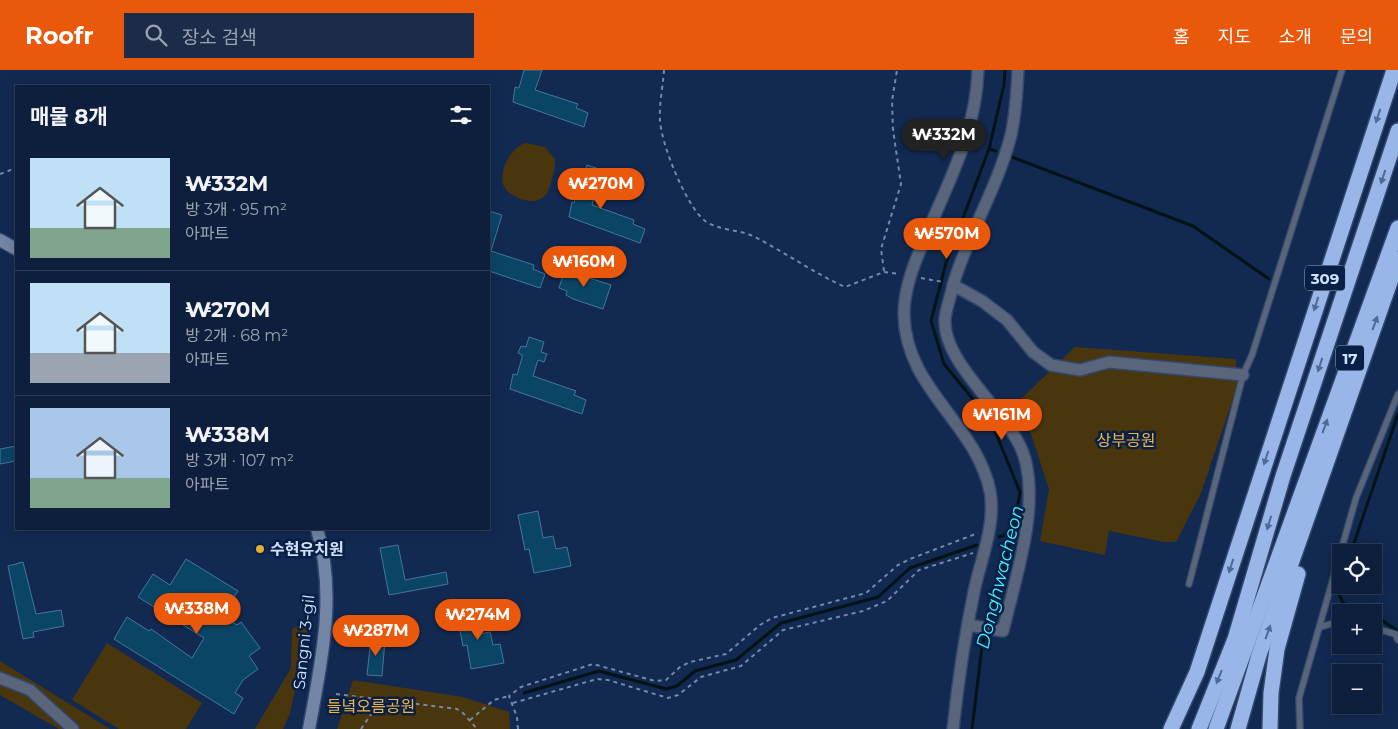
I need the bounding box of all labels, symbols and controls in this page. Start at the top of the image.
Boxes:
search box [124,13,474,58]
text: Roofr [25,21,94,50]
icon: search [142,21,170,49]
text: 장소 검색 [182,26,257,49]
text: 홈 [1173,26,1190,48]
text: 지도 [1218,26,1251,48]
text: 소개 [1279,26,1312,48]
text: 문의 [1340,26,1373,48]
icon: filters [447,101,475,129]
text: 매물 8개 [30,104,108,129]
one-way arrow [1374,109,1382,124]
pin: ₩332M [909,118,979,161]
text: ₩332M [912,125,976,144]
pin: ₩270M [566,168,636,210]
one-way arrow [1378,170,1386,185]
text: ₩332M [185,171,268,196]
text: ₩270M [568,174,634,193]
icon: home [70,178,130,238]
text: 방 3개 · 95 m² [185,200,287,219]
pin: ₩570M [912,218,982,260]
text: 아파트 [185,224,229,243]
text: ₩570M [914,224,980,243]
pin: ₩160M [549,246,619,288]
text: ₩160M [553,252,615,271]
road number: 309 [1305,266,1345,290]
one-way arrow [1312,296,1320,311]
text: ₩270M [185,297,270,322]
icon: home [70,303,130,363]
one-way arrow [1371,315,1379,330]
text: 방 2개 · 68 m² [185,326,288,345]
road number: 17 [1336,346,1364,370]
text: 아파트 [185,350,229,369]
one-way arrow [1316,357,1324,372]
pin: ₩161M [967,398,1037,441]
text: ₩161M [973,405,1031,424]
one-way arrow [1321,418,1329,433]
text: ₩338M [185,422,270,447]
icon: home [70,428,130,488]
park label: 상부공원 [1097,431,1155,450]
text: 방 3개 · 107 m² [185,451,294,470]
one-way arrow [1261,451,1269,466]
text: 아파트 [185,475,229,494]
water label: Donghwacheon [972,503,1028,651]
one-way arrow [1265,516,1273,531]
place label: 수현유치원 [270,540,344,559]
marker: 수현유치원 [254,543,266,555]
map controls [1332,544,1382,714]
button: locate [1332,544,1382,594]
one-way arrow [1227,559,1235,574]
pin: ₩338M [162,592,232,635]
street label: Sangni 3-gil [290,594,318,690]
pin: ₩274M [443,598,513,641]
text: ₩338M [165,599,229,618]
button: + [1332,604,1382,654]
text: ₩274M [446,605,510,624]
pin: ₩287M [341,614,411,657]
text: ₩287M [343,621,409,640]
one-way arrow [1264,624,1272,639]
button: − [1332,664,1382,714]
one-way arrow [1215,670,1223,685]
park label: 들녘오름공원 [327,697,415,716]

